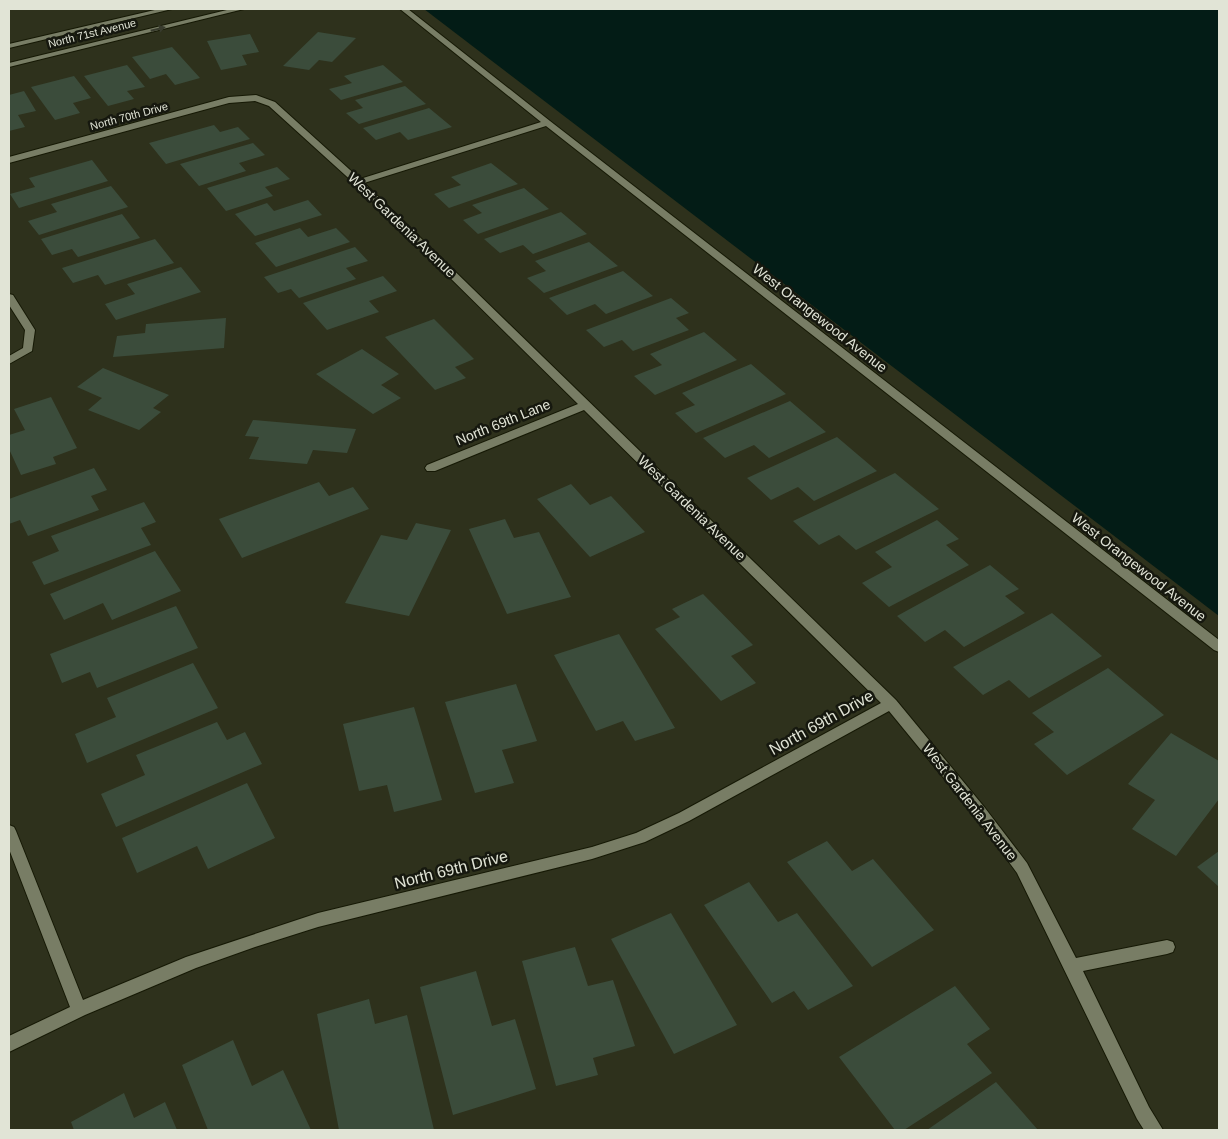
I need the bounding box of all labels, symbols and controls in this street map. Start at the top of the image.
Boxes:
street label: North 71st Avenue [47,16,137,50]
one-way arrow [151,25,166,33]
street label: North 70th Drive [89,100,169,132]
street label: West Gardenia Avenue [345,169,459,281]
street label: West Orangewood Avenue [750,261,891,376]
street label: North 69th Lane [453,396,553,448]
street label: West Gardenia Avenue [635,452,749,564]
street label: West Orangewood Avenue [1069,510,1210,625]
street label: North 69th Drive [766,687,876,758]
street label: West Gardenia Avenue [920,741,1021,864]
street label: North 69th Drive [393,847,510,892]

